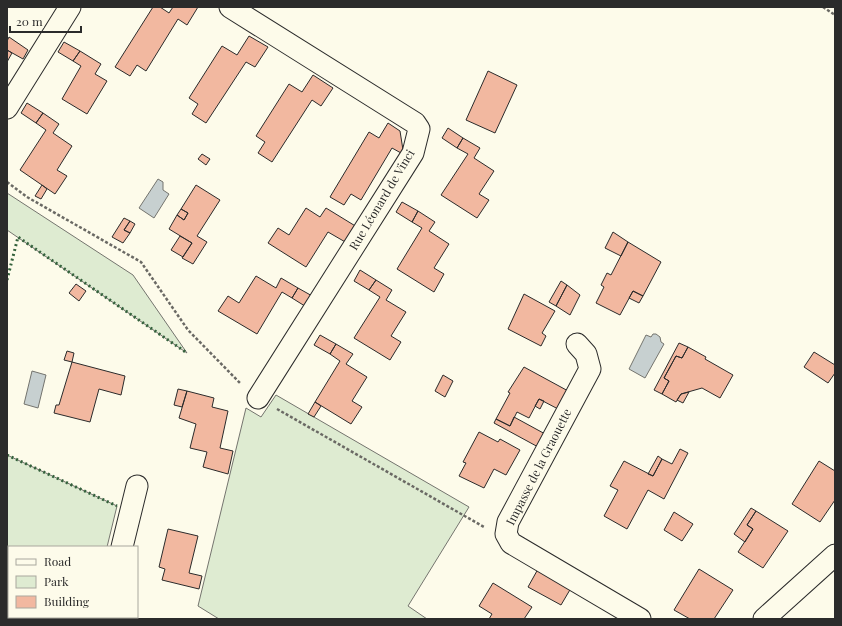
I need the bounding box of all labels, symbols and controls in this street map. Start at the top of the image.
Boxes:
scale bar [10,8,81,34]
text: 20 m [16,13,43,29]
street label: Rue Léonard de Vinci [345,146,418,253]
street label: Impasse de la Graouette [502,406,574,528]
legend [8,546,138,618]
text: Road [44,553,71,569]
text: Park [44,573,69,589]
text: Building [44,593,90,609]

